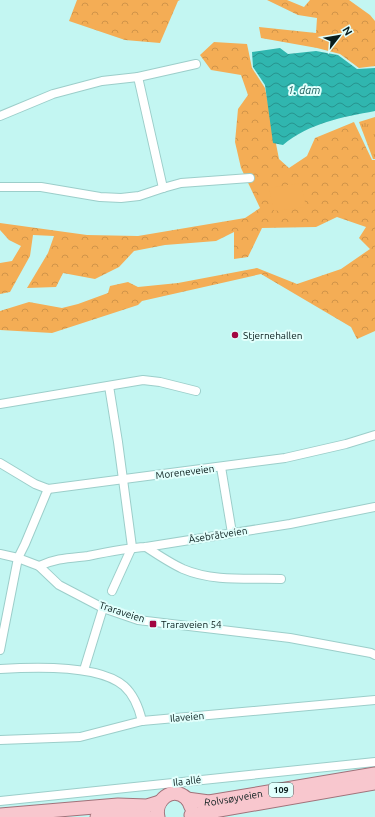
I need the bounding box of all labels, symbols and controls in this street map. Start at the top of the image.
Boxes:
north arrow [319,16,359,56]
text: N [340,24,355,37]
water label: 1. dam [288,84,320,96]
marker: Stjernehallen [230,330,240,340]
place label: Stjernehallen [243,330,302,341]
street label: Moreneveien [155,463,215,481]
street label: Åsebråtveien [188,525,248,545]
street label: Traraveien [98,599,146,625]
marker: Traraveien 54 [148,619,158,629]
place label: Traraveien 54 [161,619,222,630]
street label: Ilaveien [169,710,205,724]
street label: Ila allé [172,774,202,788]
road number: 109 [269,783,293,797]
street label: Rolvsøyveien [204,788,263,808]

